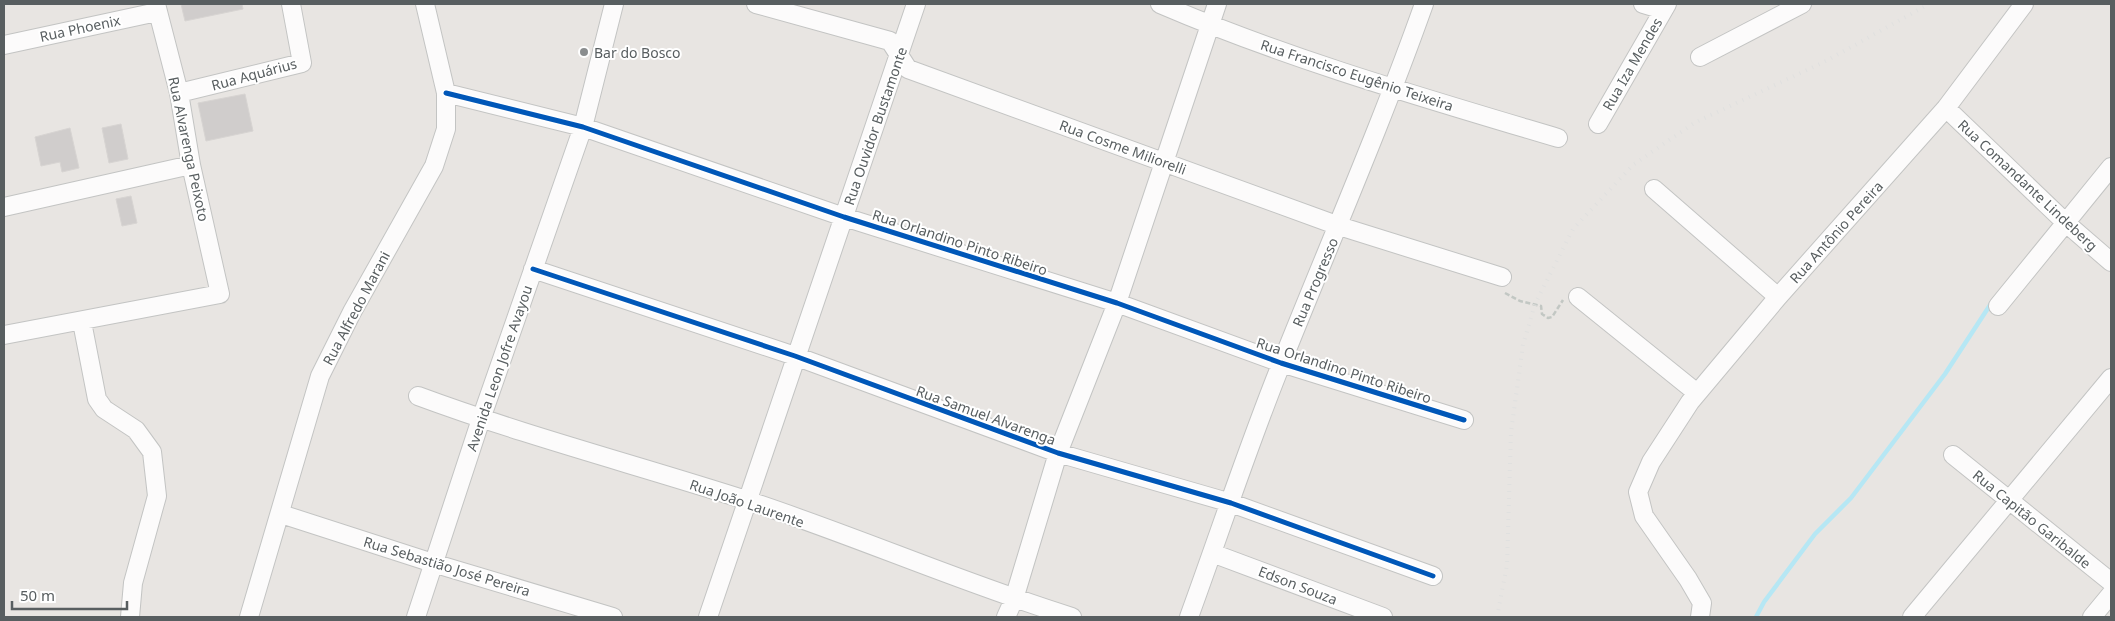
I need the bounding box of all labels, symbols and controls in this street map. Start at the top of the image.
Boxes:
street label: Rua Phoenix [38,10,123,46]
street label: Rua Iza Mendes [1598,14,1666,114]
street label: Rua Francisco Eugênio Teixeira [1258,35,1456,115]
place label: Bar do Bosco [594,43,681,62]
street label: Rua Ouvidor Bustamonte [839,44,911,208]
marker: Bar do Bosco [578,46,590,58]
street label: Rua Aquárius [209,53,299,95]
street label: Rua Alvarenga Peixoto [164,75,214,223]
street label: Rua Cosme Miliorelli [1057,115,1189,179]
street label: Rua Comandante Lindeberg [1954,115,2102,255]
street label: Rua Antônio Pereira [1785,177,1887,287]
street label: Rua Orlandino Pinto Ribeiro [870,205,1050,279]
street label: Rua Progresso [1288,234,1342,330]
street label: Rua Alfredo Marani [318,248,394,368]
street label: Avenida Leon Jofre Avayou [462,282,536,454]
street label: Rua Orlandino Pinto Ribeiro [1254,333,1434,407]
street label: Rua Samuel Alvarenga [914,381,1058,449]
street label: Rua Capitão Garibalde [1969,465,2095,573]
street label: Rua João Laurente [687,474,807,532]
street label: Rua Sebastião José Pereira [361,532,533,600]
street label: Edson Souza [1256,561,1340,609]
scale bar [12,578,128,610]
text: 50 m [20,585,55,605]

